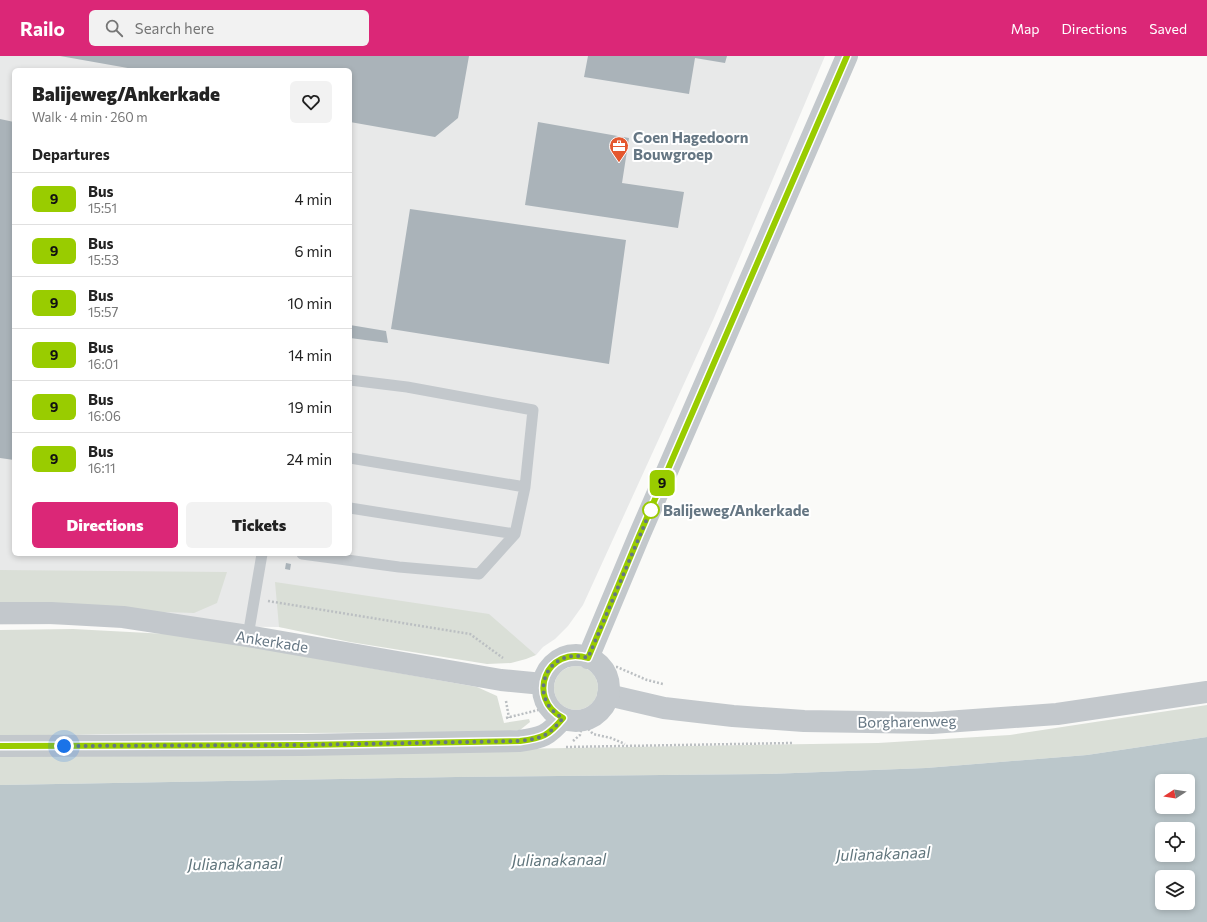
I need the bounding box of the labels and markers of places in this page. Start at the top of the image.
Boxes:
place label: Coen Hagedoorn Bouwgroep [633,128,748,163]
office icon: Coen Hagedoorn Bouwgroep [608,135,630,163]
marker: Balijeweg/Ankerkade [642,501,660,519]
place label: Balijeweg/Ankerkade [663,501,809,519]

